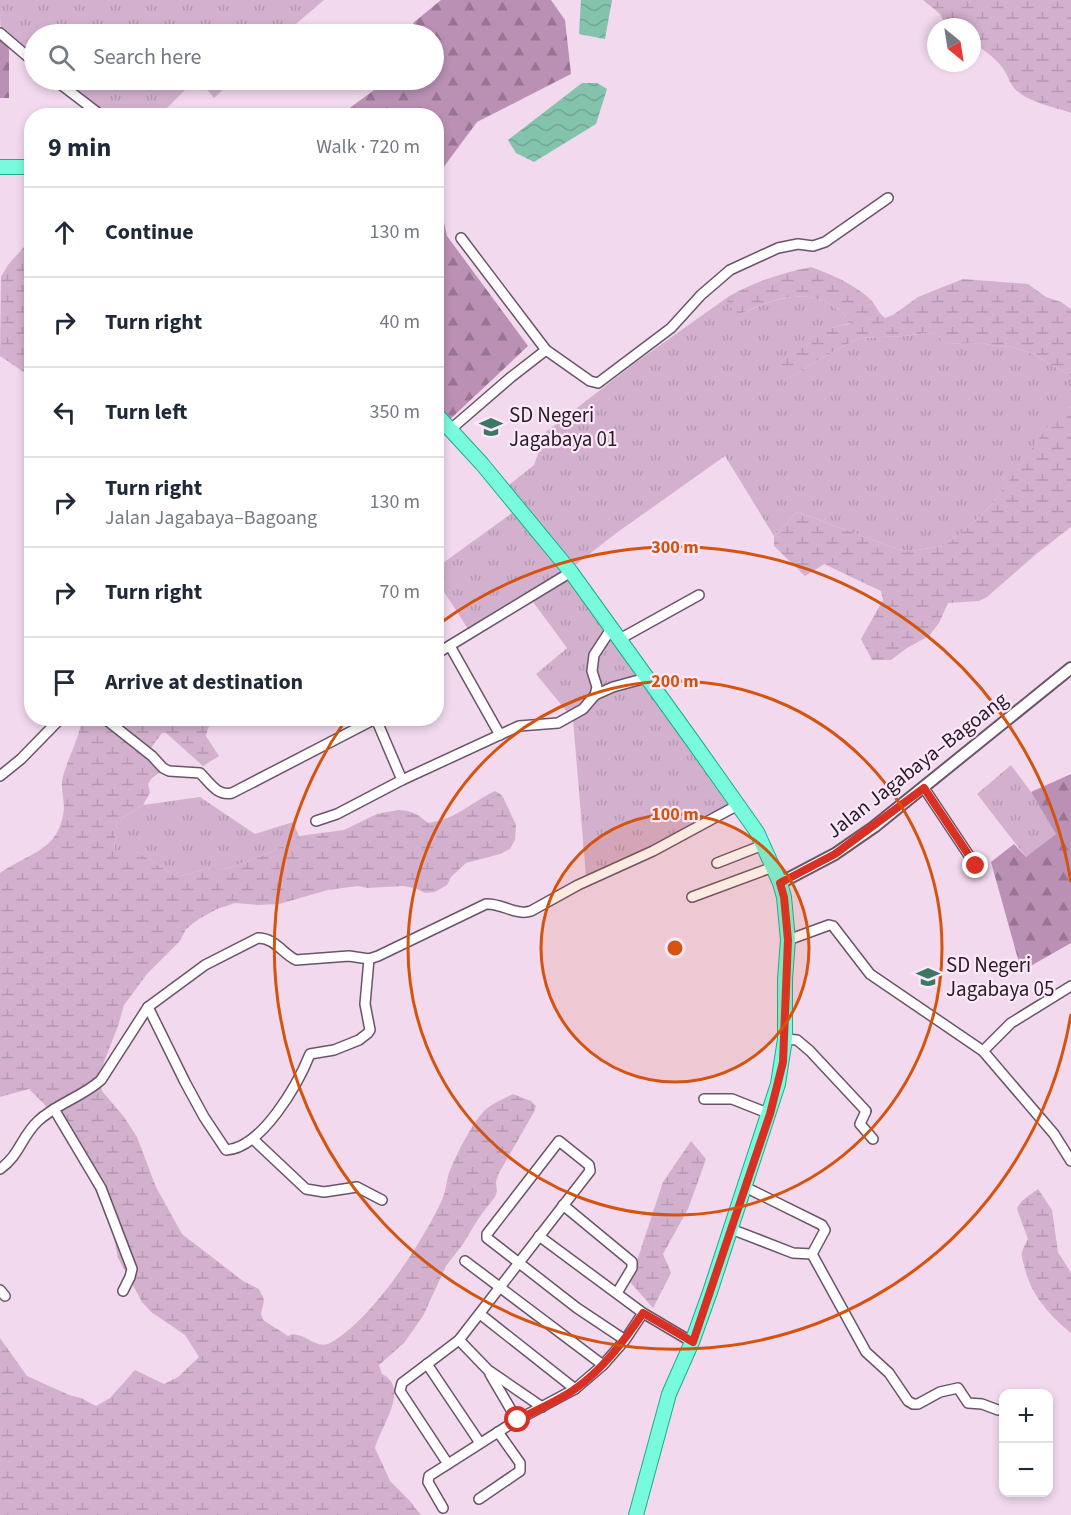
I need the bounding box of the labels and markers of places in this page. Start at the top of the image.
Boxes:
place label: SD Negeri Jagabaya 01 [509,400,617,454]
school or university icon: SD Negeri Jagabaya 01 [478,414,504,440]
centre of rings [665,938,685,958]
place label: SD Negeri Jagabaya 05 [946,950,1054,1004]
school or university icon: SD Negeri Jagabaya 05 [915,964,941,990]

